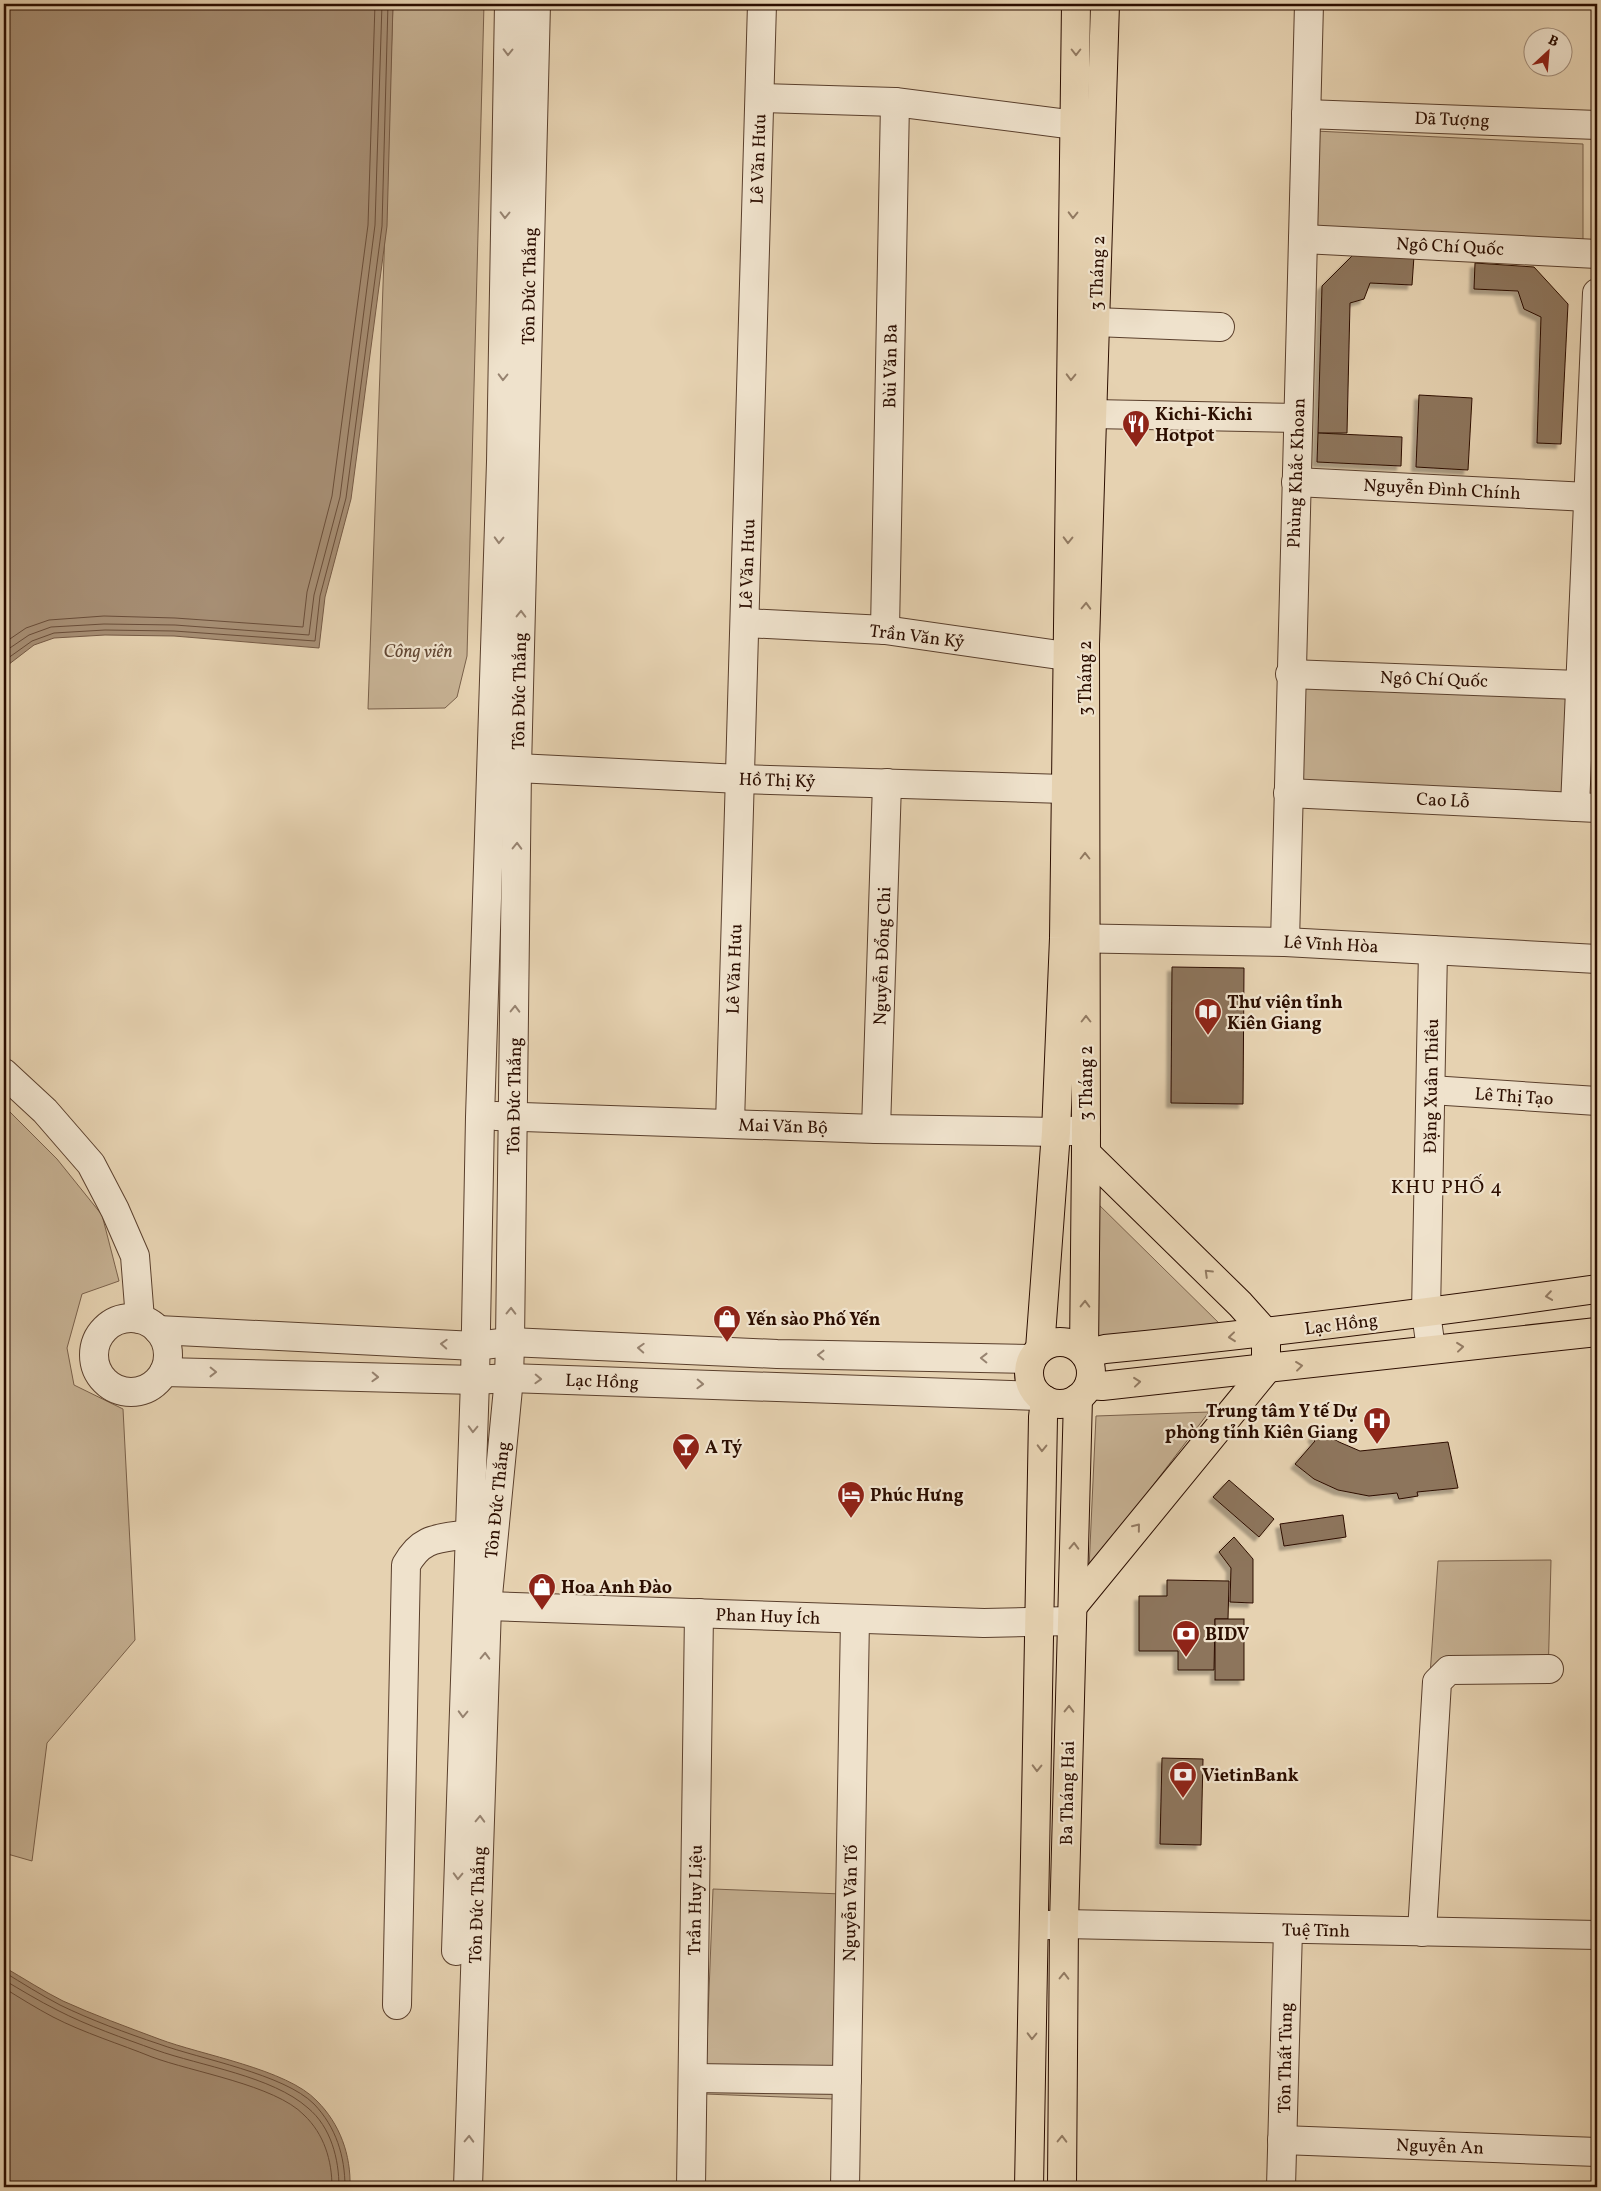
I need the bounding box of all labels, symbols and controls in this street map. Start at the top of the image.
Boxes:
north arrow [1524,28,1574,78]
text: B [1545,31,1561,52]
one-way arrow [503,49,513,57]
one-way arrow [1070,49,1081,57]
street label: Dã Tượng [1414,107,1490,134]
street label: Lê Văn Hưu [745,113,774,205]
one-way arrow [1068,211,1079,219]
one-way arrow [500,212,510,219]
street label: Tôn Đức Thắng [517,227,544,345]
street label: Ngô Chí Quốc [1395,232,1505,263]
street label: 3 Tháng 2 [1085,235,1112,311]
street label: Bùi Văn Ba [878,323,905,409]
one-way arrow [498,374,508,382]
one-way arrow [1066,374,1076,382]
street label: Phùng Khắc Khoan [1282,397,1313,549]
place label: Kichi-Kichi Hotpot [1155,403,1253,449]
restaurant icon: Kichi-Kichi Hotpot [1121,409,1151,448]
street label: Nguyễn Đình Chính [1363,474,1522,507]
street label: Lê Văn Hưu [734,518,763,610]
one-way arrow [493,536,504,544]
one-way arrow [1063,536,1073,544]
one-way arrow [1081,602,1092,610]
one-way arrow [516,610,526,618]
street label: Trần Văn Kỷ [868,619,966,656]
street label: Tôn Đức Thắng [507,632,534,750]
park label: Công viên [384,640,452,665]
street label: 3 Tháng 2 [1074,640,1099,716]
street label: Ngô Chí Quốc [1379,666,1488,695]
street label: Hồ Thị Kỷ [738,768,816,795]
street label: Cao Lỗ [1416,788,1470,815]
one-way arrow [512,842,522,850]
one-way arrow [1080,852,1090,860]
street label: Nguyễn Đổng Chi [869,886,898,1026]
street label: Lê Văn Hưu [721,923,750,1015]
street label: Lê Vĩnh Hòa [1283,931,1379,960]
place label: Thư viện tỉnh Kiên Giang [1227,991,1343,1037]
library icon: Thư viện tỉnh Kiên Giang [1193,997,1223,1036]
one-way arrow [510,1005,520,1012]
one-way arrow [1080,1015,1091,1023]
street label: Đặng Xuân Thiều [1419,1018,1446,1154]
street label: Tôn Đức Thắng [502,1037,529,1155]
street label: 3 Tháng 2 [1075,1045,1100,1121]
street label: Lê Thị Tạo [1474,1082,1554,1113]
street label: Mai Văn Bộ [738,1113,828,1142]
district label: KHU PHỐ 4 [1391,1174,1503,1202]
one-way arrow [1204,1270,1213,1279]
one-way arrow [1545,1290,1553,1301]
one-way arrow [1080,1300,1090,1308]
shop icon: Yến sào Phố Yến [712,1304,742,1343]
one-way arrow [506,1307,516,1315]
place label: Yến sào Phố Yến [746,1308,881,1333]
street label: Lạc Hồng [1303,1309,1379,1342]
one-way arrow [1227,1331,1235,1342]
one-way arrow [440,1339,448,1350]
one-way arrow [637,1342,645,1353]
one-way arrow [1457,1342,1465,1353]
one-way arrow [817,1349,825,1360]
one-way arrow [979,1353,987,1363]
one-way arrow [1295,1361,1303,1371]
one-way arrow [210,1367,217,1377]
street label: Lạc Hồng [565,1369,639,1396]
one-way arrow [372,1371,380,1382]
one-way arrow [534,1373,542,1384]
one-way arrow [1134,1377,1142,1388]
one-way arrow [696,1378,704,1389]
place label: Trung tâm Y tế Dự phòng tỉnh Kiên Giang [1165,1400,1358,1446]
hospital icon: Trung tâm Y tế Dự phòng tỉnh Kiên Giang [1362,1406,1392,1445]
one-way arrow [468,1425,479,1433]
bar icon: A Tý [671,1432,701,1471]
place label: A Tý [705,1436,742,1461]
street label: Tôn Đức Thắng [480,1440,517,1560]
one-way arrow [1037,1445,1047,1453]
hotel icon: Phúc Hưng [836,1480,866,1519]
place label: Phúc Hưng [870,1484,964,1509]
one-way arrow [1131,1524,1140,1533]
one-way arrow [1069,1542,1079,1550]
shop icon: Hoa Anh Đào [527,1572,557,1611]
place label: Hoa Anh Đào [561,1576,672,1601]
street label: Phan Huy Ích [715,1603,821,1632]
bank icon: BIDV [1171,1619,1201,1658]
place label: BIDV [1205,1623,1250,1648]
one-way arrow [480,1652,490,1660]
one-way arrow [1064,1704,1074,1712]
one-way arrow [458,1710,468,1718]
street label: Ba Tháng Hai [1055,1741,1082,1846]
bank icon: VietinBank [1168,1760,1198,1799]
place label: VietinBank [1202,1764,1299,1789]
one-way arrow [1032,1765,1042,1773]
one-way arrow [475,1814,485,1822]
street label: Trần Huy Liệu [683,1844,710,1956]
street label: Nguyễn Văn Tố [838,1844,865,1962]
street label: Tôn Đức Thắng [464,1846,493,1964]
one-way arrow [453,1872,464,1880]
street label: Tuệ Tĩnh [1282,1918,1350,1945]
one-way arrow [1059,1972,1069,1980]
street label: Tôn Thất Tùng [1273,2002,1300,2114]
one-way arrow [1027,2032,1037,2040]
street label: Nguyễn An [1396,2133,1485,2162]
one-way arrow [464,2134,475,2142]
one-way arrow [1057,2134,1067,2142]

